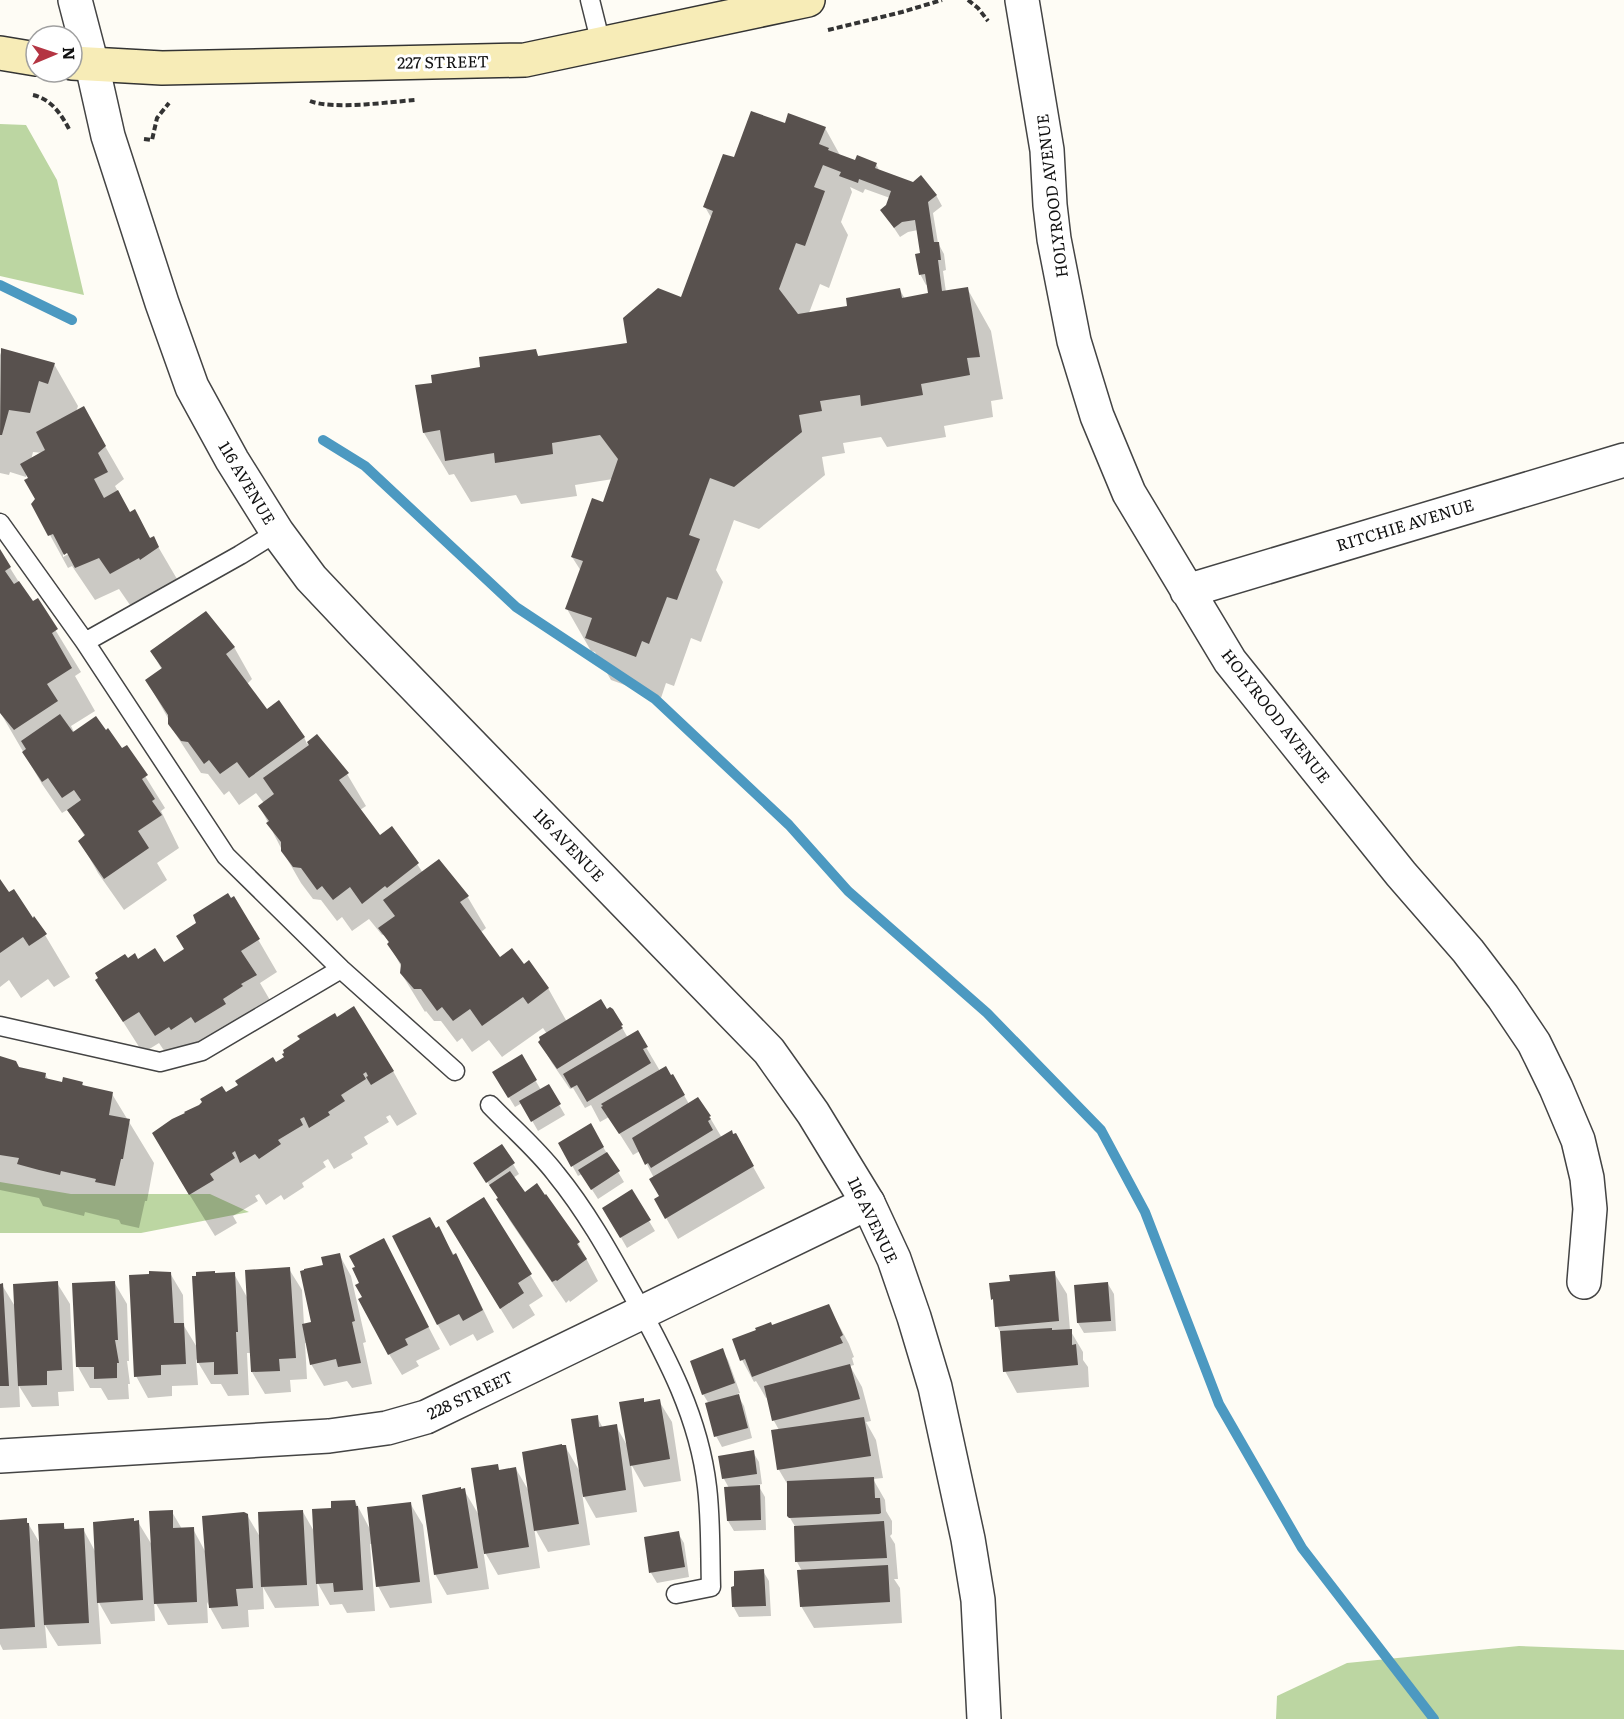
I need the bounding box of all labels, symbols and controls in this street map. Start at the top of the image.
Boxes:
north arrow [24,24,84,84]
text: N [58,46,82,61]
street label: 227 STREET [397,48,489,74]
street label: HOLYROOD AVENUE [1029,113,1073,279]
street label: 116 AVENUE [214,436,282,529]
street label: RITCHIE AVENUE [1333,492,1477,556]
street label: HOLYROOD AVENUE [1217,643,1337,788]
street label: 116 AVENUE [529,802,611,886]
street label: 116 AVENUE [843,1172,905,1267]
street label: 228 STREET [423,1364,517,1425]

